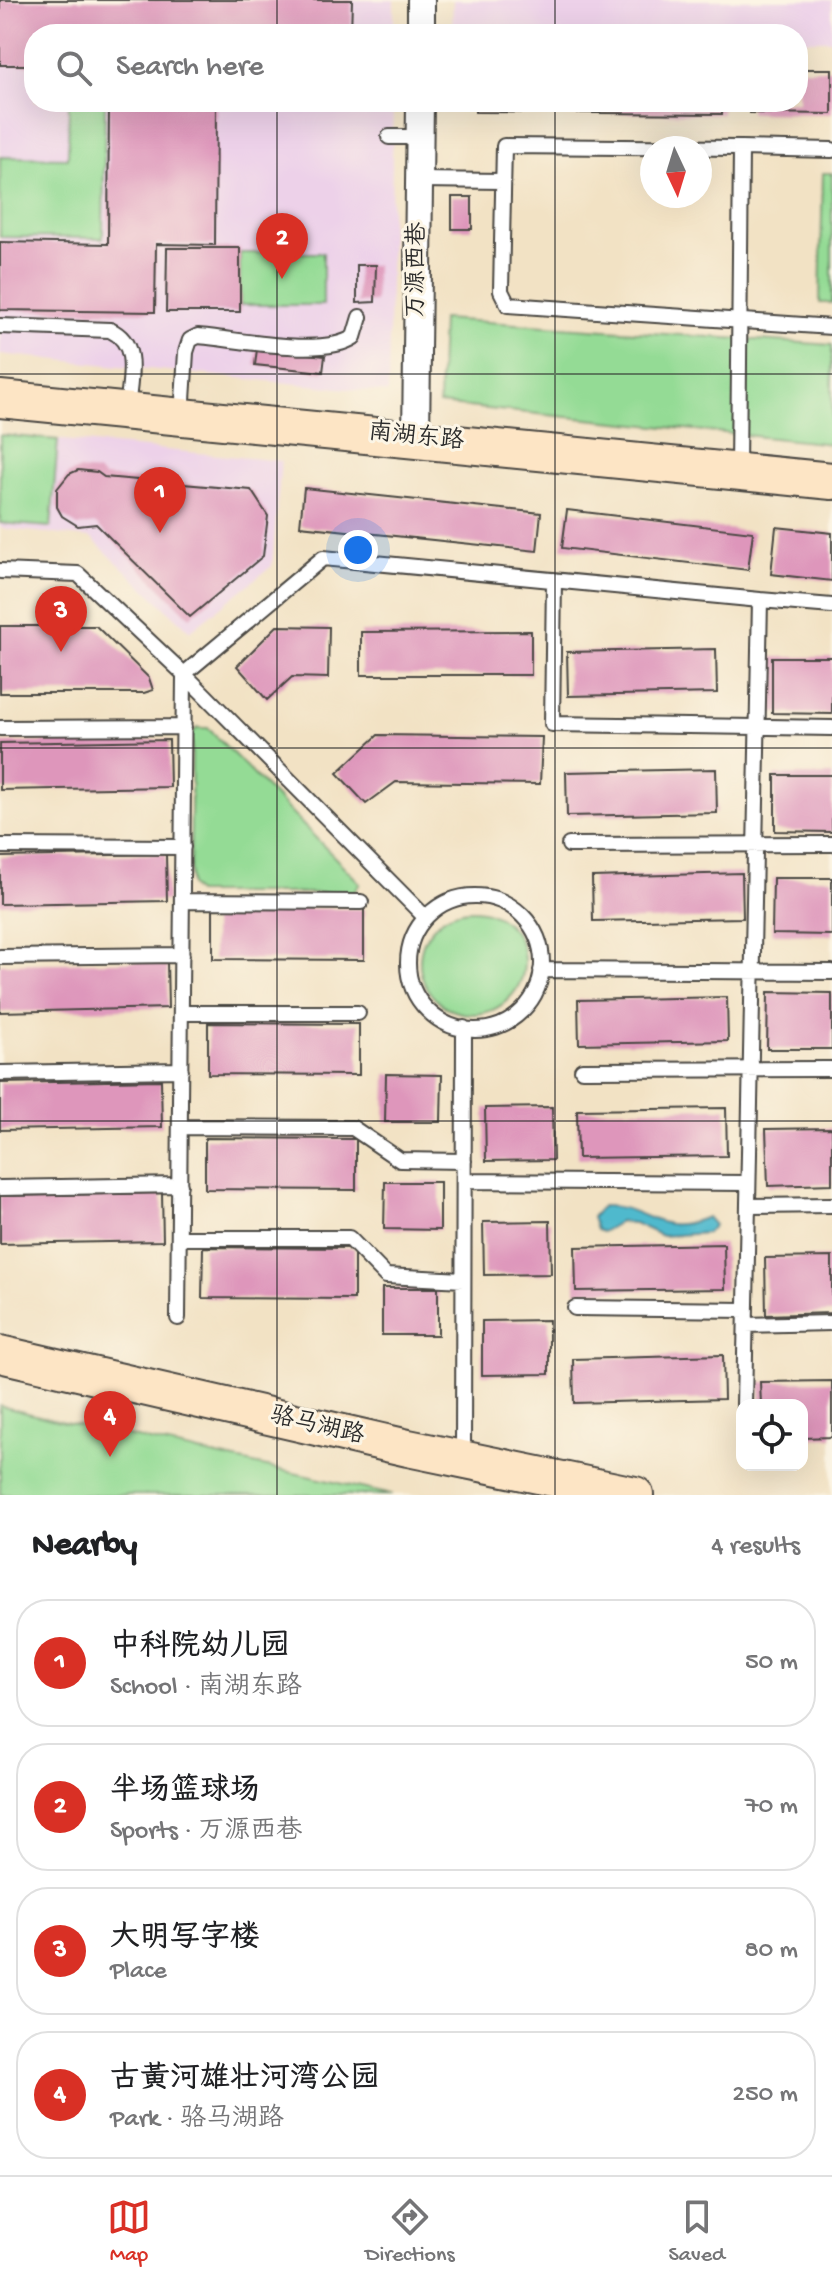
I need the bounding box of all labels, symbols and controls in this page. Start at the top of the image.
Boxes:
search box [24,24,808,112]
icon: search [52,46,96,90]
text: Search here [116,51,264,86]
north arrow [640,136,712,208]
pin: 2 [256,213,308,279]
street label: 万源西巷 [402,222,433,318]
street label: 南湖东路 [367,417,465,457]
pin: 1 [134,467,186,533]
your location [338,530,378,570]
pin: 3 [35,586,87,652]
pin: 4 [84,1391,136,1457]
map controls [736,1399,808,1471]
button: locate [736,1399,808,1471]
street label: 骆马湖路 [267,1400,367,1452]
text: Nearby [32,1527,137,1567]
text: 4 results [711,1532,800,1563]
text: 中科院幼儿园 [110,1631,290,1666]
text: 1 [55,1648,65,1679]
text: 50 m [745,1648,798,1679]
text: School · 南湖东路 [110,1673,302,1704]
text: 半场篮球场 [110,1775,260,1810]
text: 2 [54,1792,66,1823]
text: 70 m [745,1792,798,1823]
text: Sports · 万源西巷 [110,1817,302,1848]
text: 大明写字楼 [110,1922,260,1957]
text: 3 [53,1936,67,1967]
text: 80 m [744,1936,798,1967]
text: Place [110,1957,167,1988]
text: 古黄河雄壮河湾公园 [110,2063,380,2098]
text: 4 [54,2080,66,2111]
text: 250 m [732,2080,798,2111]
text: Park · 骆马湖路 [110,2105,284,2136]
tab: Map [107,2195,151,2269]
tab: Directions [365,2195,455,2269]
tab: Saved [669,2195,725,2269]

